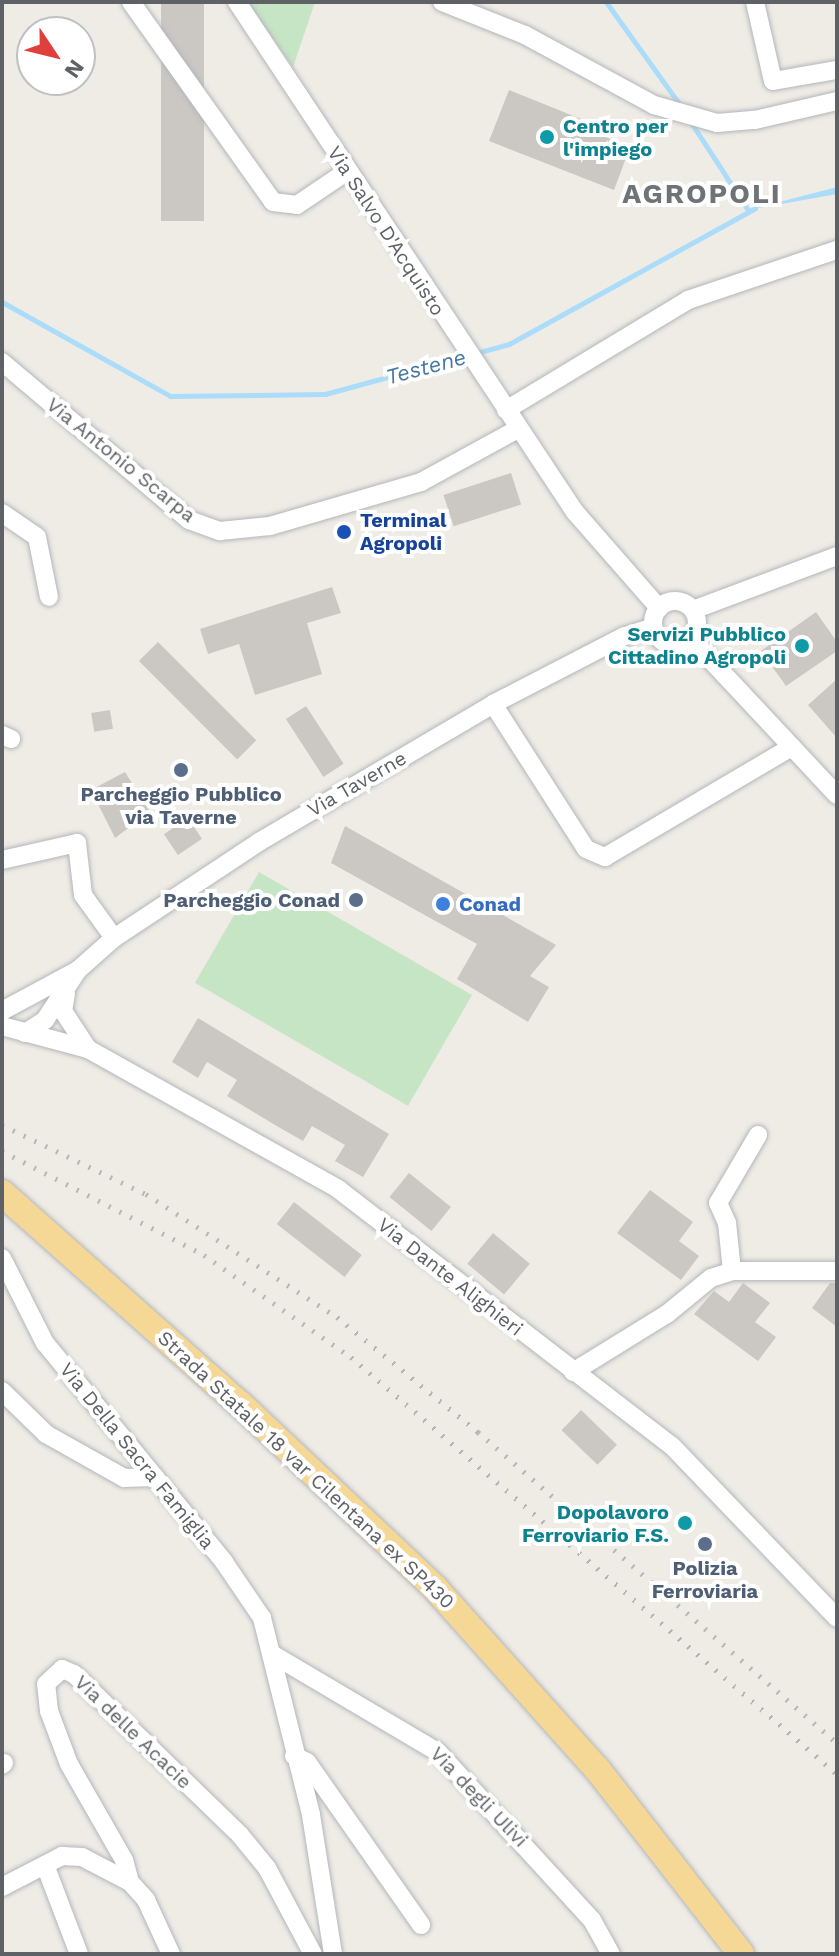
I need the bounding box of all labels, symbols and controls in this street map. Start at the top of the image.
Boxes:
north arrow [16,16,96,96]
text: N [60,55,89,83]
place label: Centro per l'impiego [563,114,668,161]
marker: Centro per l'impiego [538,128,556,146]
street label: Via Salvo D'Acquisto [322,142,450,320]
district label: AGROPOLI [622,177,782,211]
water label: Testene [383,344,469,390]
street label: Via Antonio Scarpa [41,392,201,528]
place label: Terminal Agropoli [360,508,447,555]
marker: Terminal Agropoli [335,523,353,541]
place label: Servizi Pubblico Cittadino Agropoli [608,622,786,669]
marker: Servizi Pubblico Cittadino Agropoli [793,637,811,655]
street label: Via Taverne [303,746,411,822]
marker: Parcheggio Pubblico via Taverne [172,761,190,779]
place label: Parcheggio Pubblico via Taverne [80,782,282,829]
place label: Parcheggio Conad [163,888,340,912]
marker: Parcheggio Conad [347,891,365,909]
place label: Conad [459,892,521,916]
marker: Conad [434,895,452,913]
street label: Via Dante Alighieri [372,1212,528,1342]
street label: Strada Statale 18 var Cilentana ex SP430 [152,1325,460,1615]
street label: Via Della Sacra Famiglia [54,1357,220,1555]
place label: Dopolavoro Ferroviario F.S. [522,1500,669,1547]
marker: Dopolavoro Ferroviario F.S. [676,1514,694,1532]
marker: Polizia Ferroviaria [696,1535,714,1553]
place label: Polizia Ferroviaria [652,1556,758,1603]
street label: Via delle Acacie [69,1670,197,1794]
street label: Via degli Ulivi [425,1742,533,1852]

